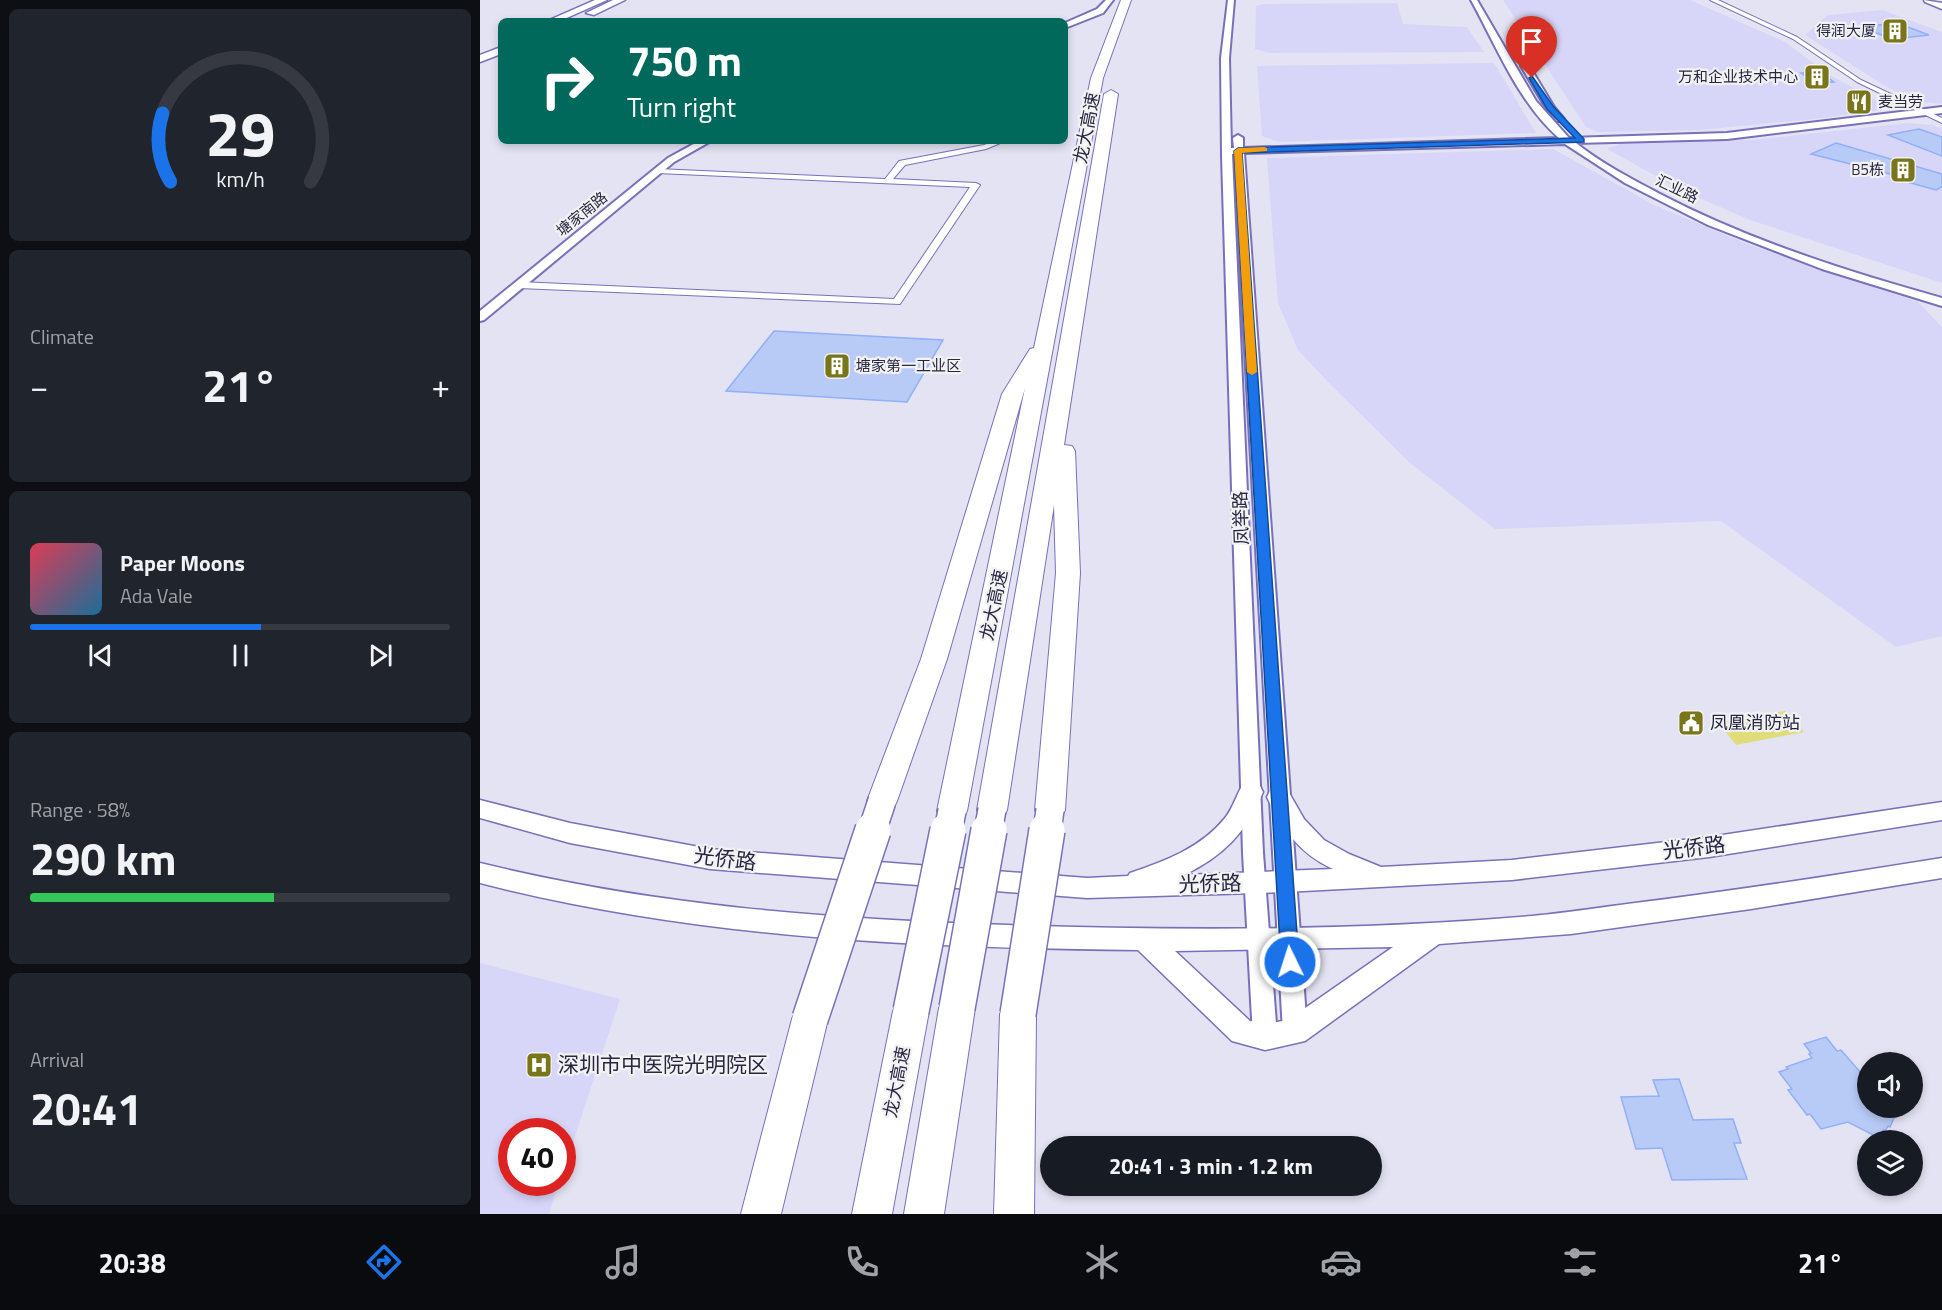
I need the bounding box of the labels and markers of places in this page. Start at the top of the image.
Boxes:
pin [1506,16,1557,78]
building icon: 得润大厦 [1880,16,1910,46]
place label: 得润大厦 [1816,19,1876,42]
building icon: 万和企业技术中心 [1802,62,1832,92]
place label: 万和企业技术中心 [1678,65,1798,88]
restaurant icon: 麦当劳 [1844,87,1874,117]
place label: 麦当劳 [1878,90,1923,113]
building icon: B5栋 [1888,155,1918,185]
place label: B5栋 [1851,158,1884,181]
building icon: 塘家第一工业区 [822,351,852,381]
place label: 塘家第一工业区 [856,354,961,377]
public building icon: 凤凰消防站 [1676,708,1706,738]
place label: 凤凰消防站 [1710,709,1800,736]
place label: 深圳市中医院光明院区 [558,1048,768,1080]
hospital icon: 深圳市中医院光明院区 [524,1050,554,1080]

